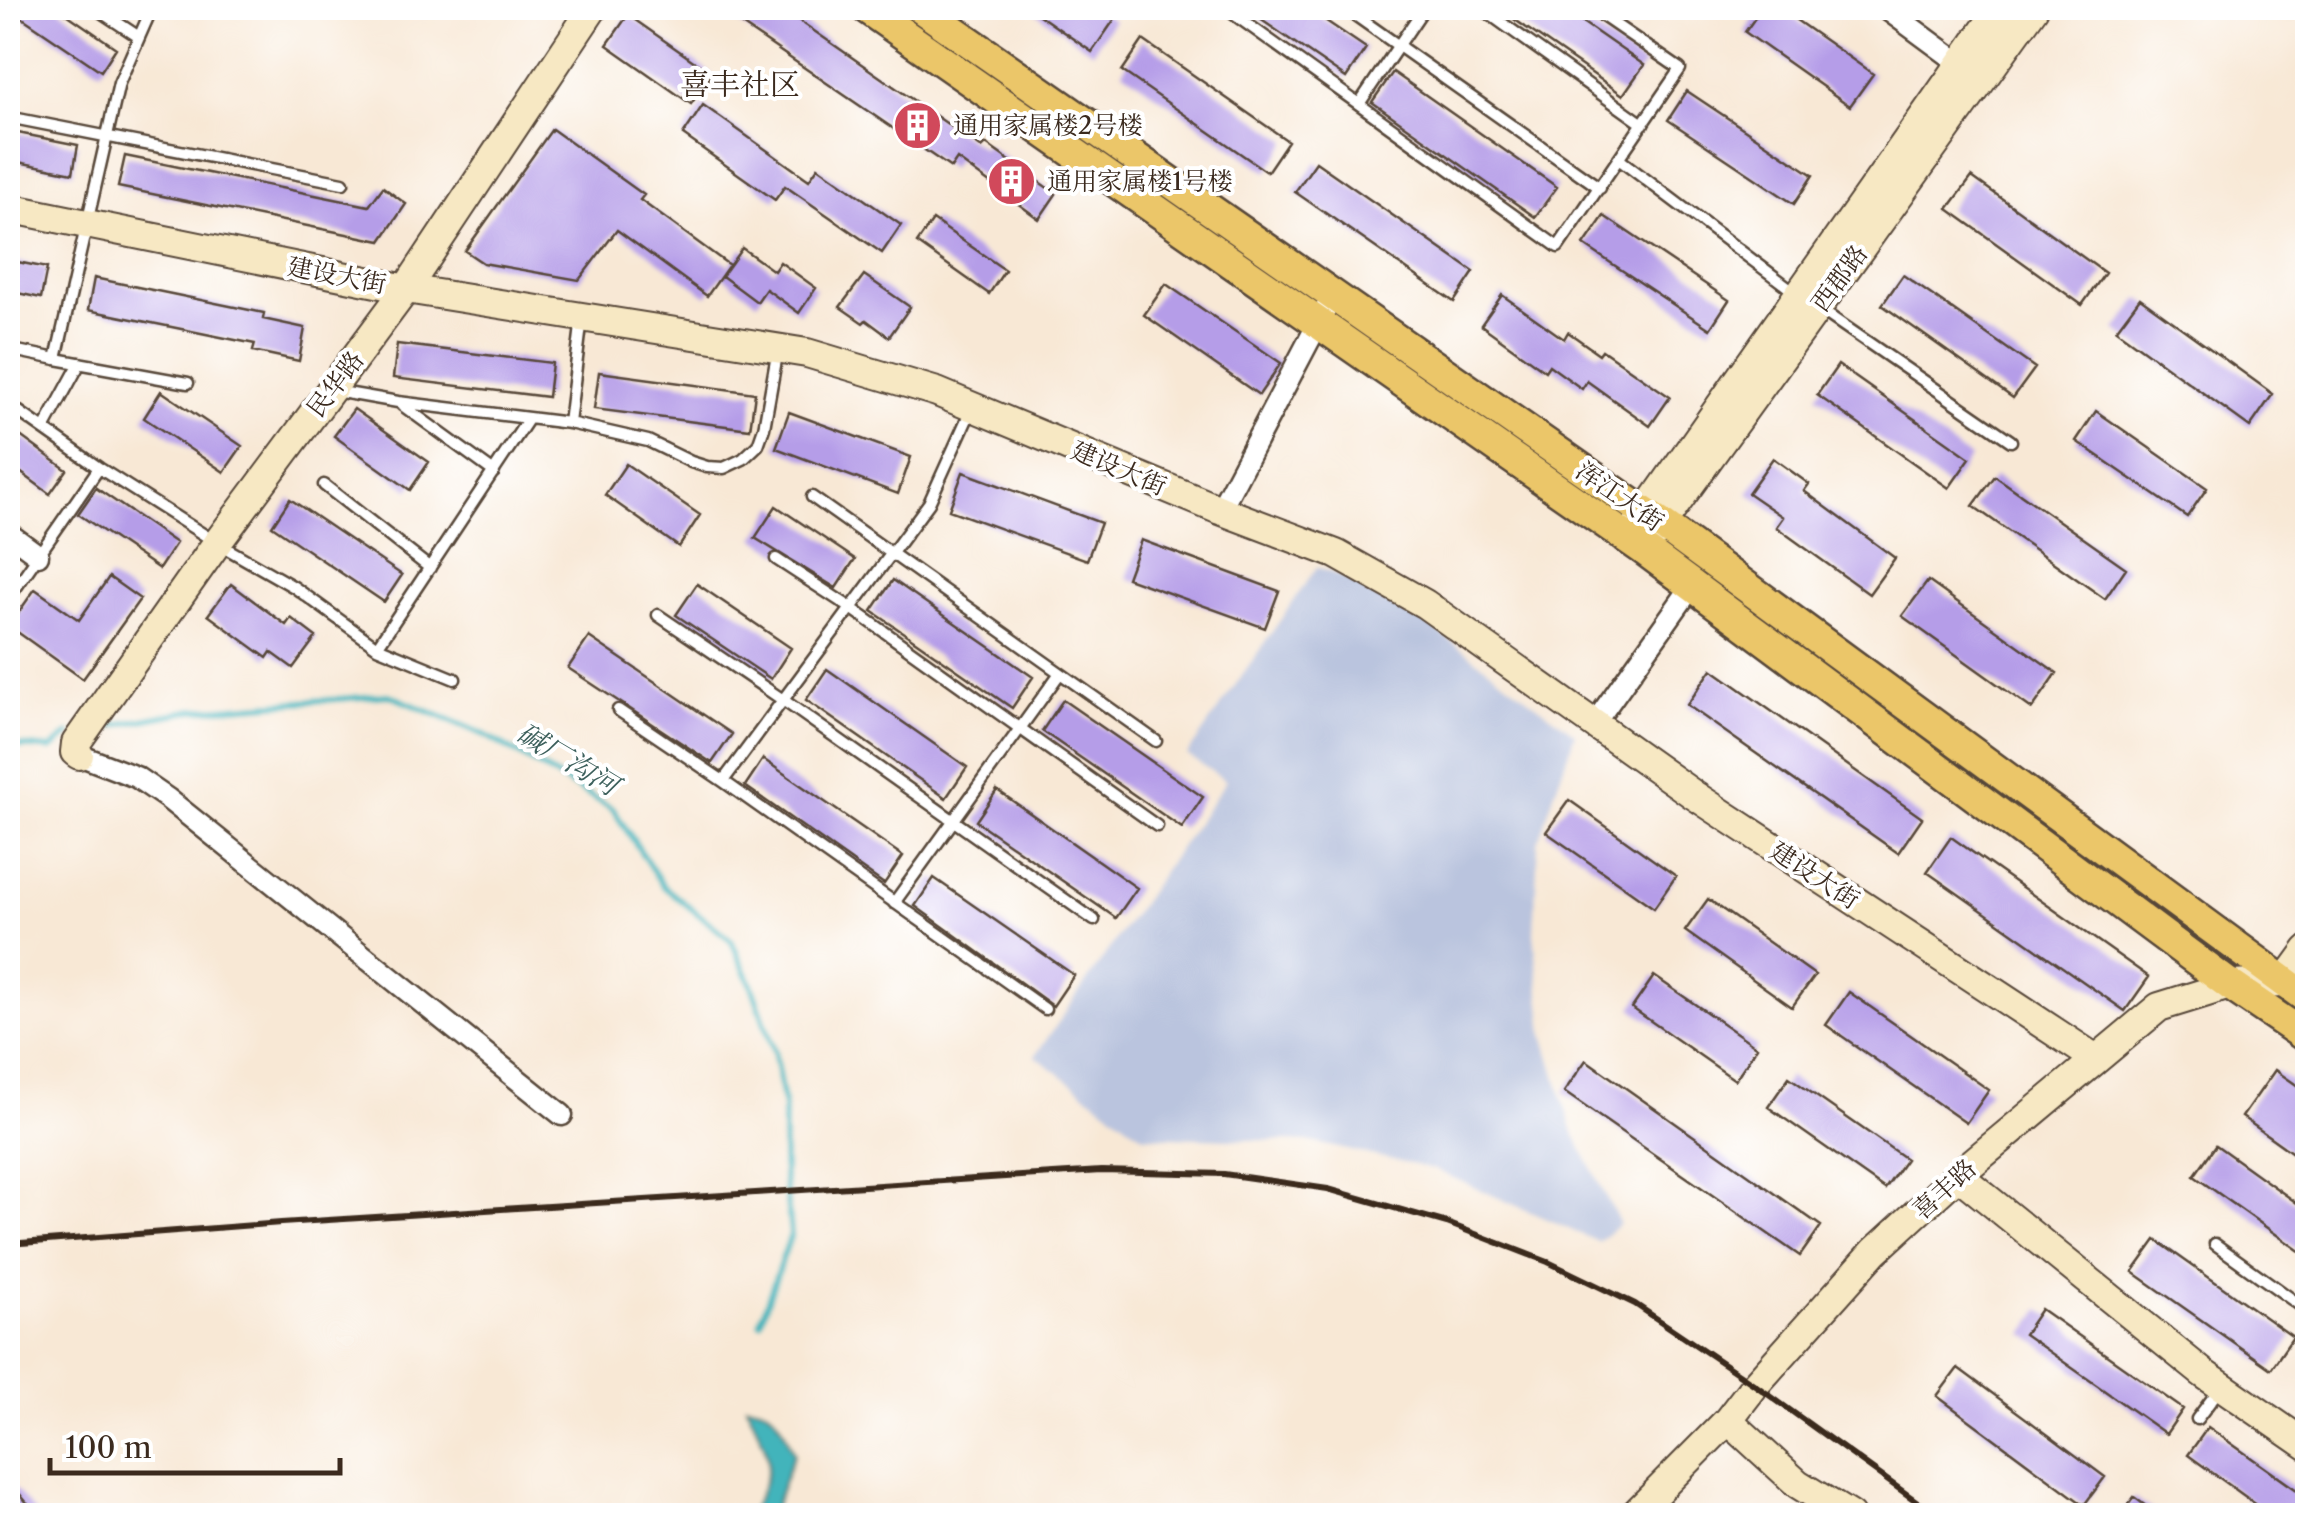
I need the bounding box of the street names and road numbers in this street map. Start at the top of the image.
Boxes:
street label: 西郡路 [1805,239,1874,318]
street label: 建设大街 [285,251,389,300]
street label: 民华路 [300,345,370,424]
street label: 建设大街 [1067,435,1171,502]
street label: 浑江大街 [1570,455,1670,538]
street label: 建设大街 [1764,835,1865,916]
street label: 喜丰路 [1906,1153,1983,1226]

